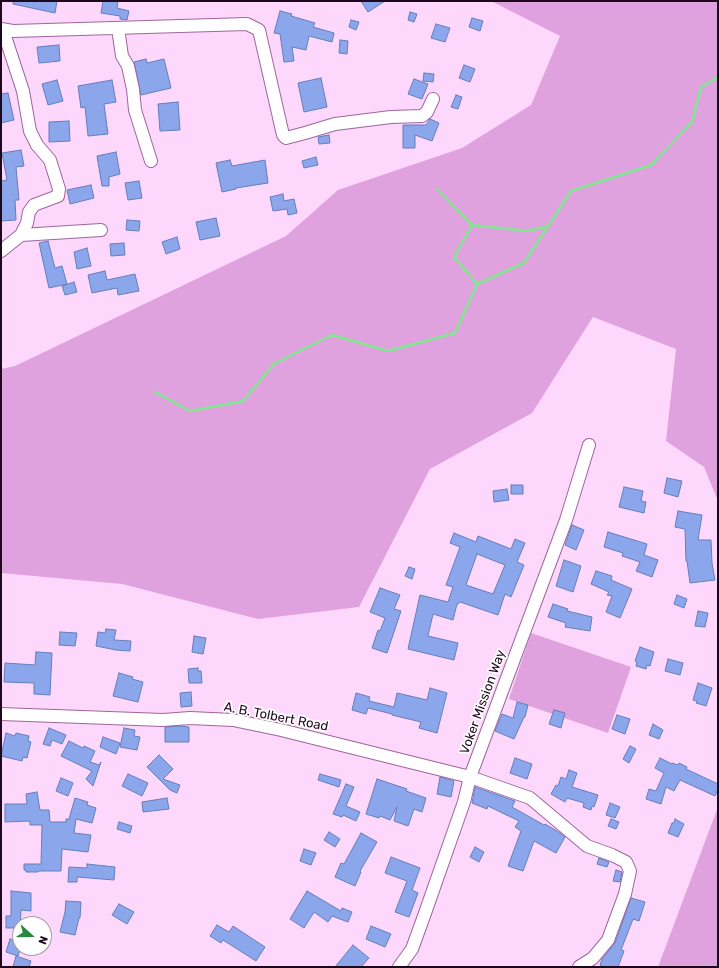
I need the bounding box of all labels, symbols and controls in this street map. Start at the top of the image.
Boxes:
street label: Voker Mission Way [457,648,509,756]
street label: A. B. Tolbert Road [222,699,330,735]
north arrow [12,916,52,956]
text: N [35,934,50,946]

